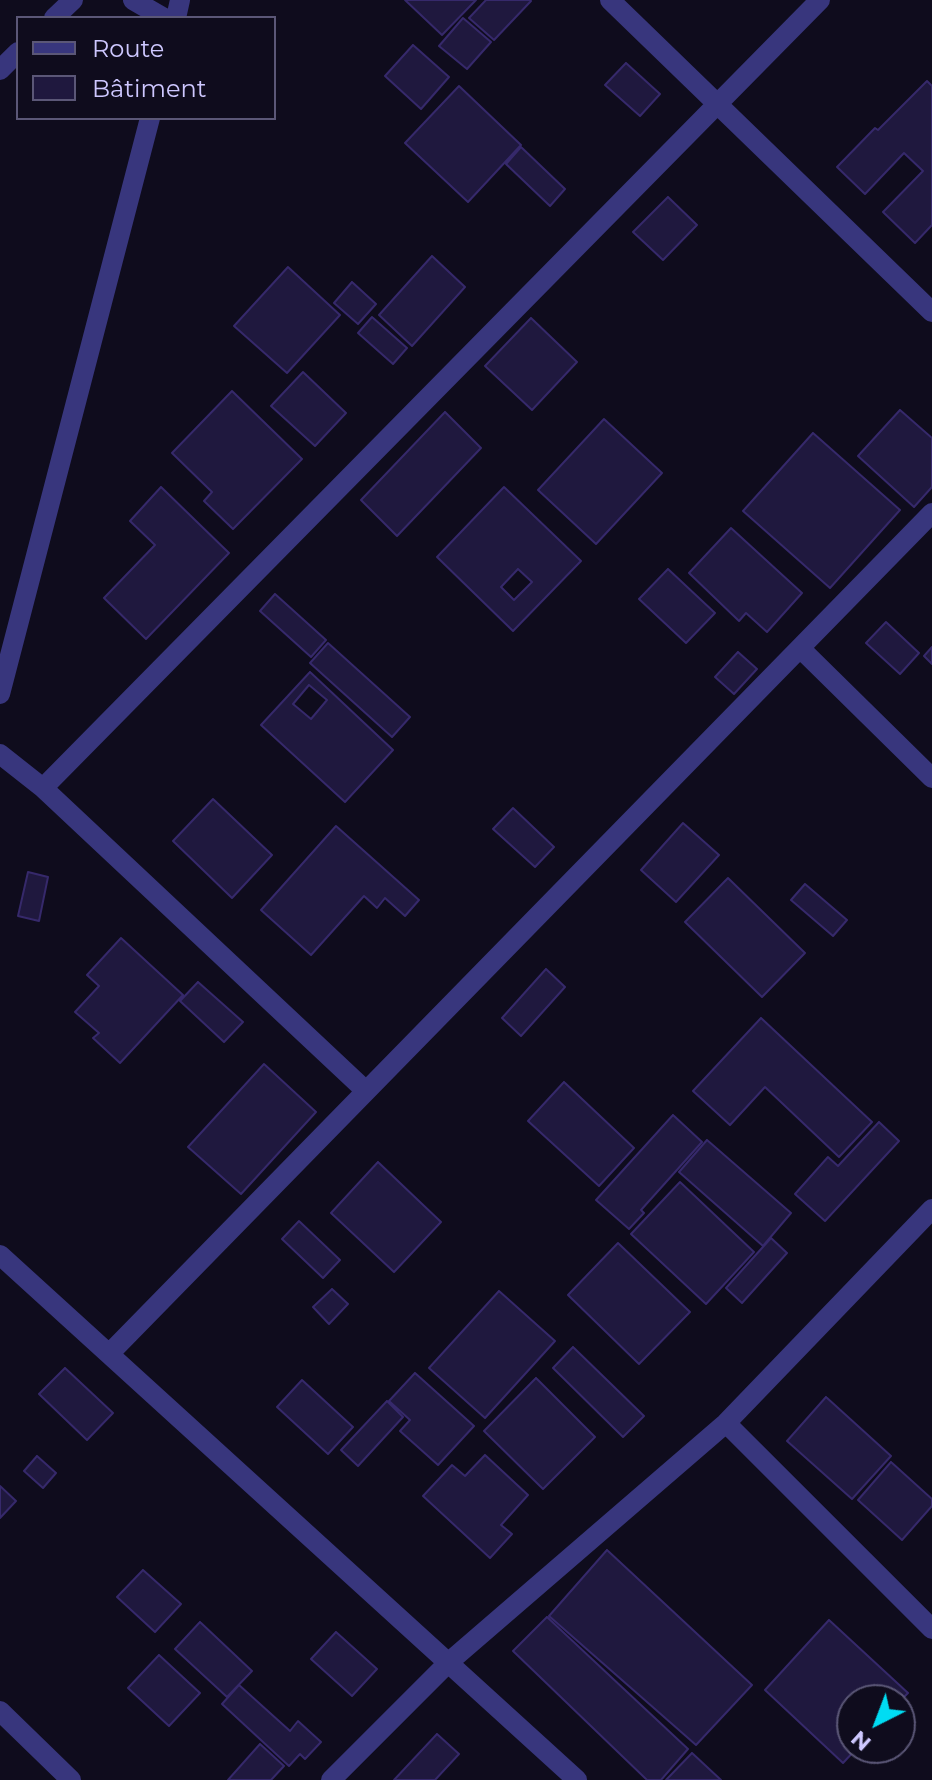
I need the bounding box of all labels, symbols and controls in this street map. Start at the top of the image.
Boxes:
legend [16,16,276,120]
text: Route [92,34,164,63]
text: Bâtiment [92,74,206,103]
north arrow [836,1684,916,1764]
text: N [845,1725,877,1757]

